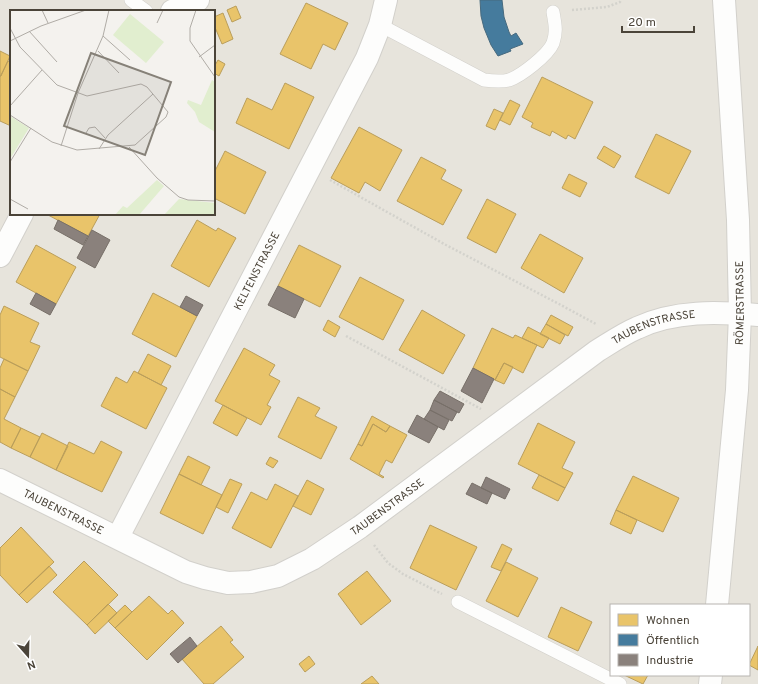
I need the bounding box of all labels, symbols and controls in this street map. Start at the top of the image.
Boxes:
scale bar [622,8,694,34]
inset map [10,10,215,215]
text: 20 m [628,15,656,31]
street label: KELTENSTRASSE [231,230,283,313]
street label: RÖMERSTRASSE [732,261,748,346]
street label: TAUBENSTRASSE [609,308,696,348]
street label: TAUBENSTRASSE [348,476,427,539]
street label: TAUBENSTRASSE [21,487,106,538]
legend [610,604,750,676]
text: Wohnen [646,613,690,629]
text: Öffentlich [646,633,699,649]
north arrow [8,636,48,676]
text: Industrie [646,653,694,669]
text: N [25,657,37,672]

